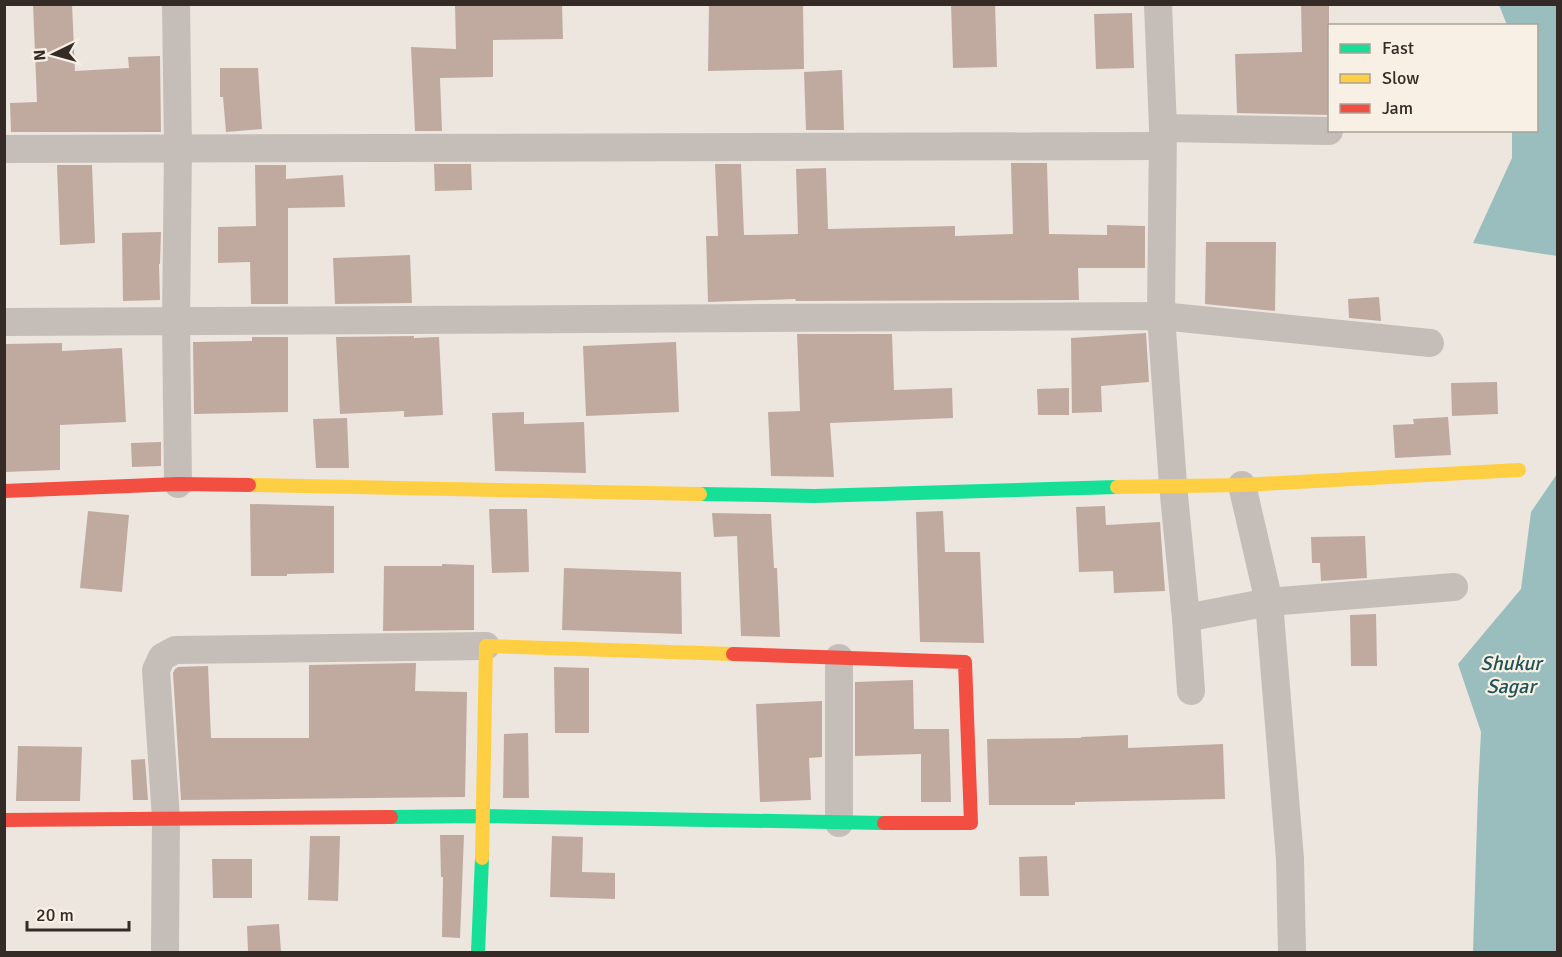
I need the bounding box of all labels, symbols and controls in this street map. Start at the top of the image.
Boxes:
north arrow [24,24,84,84]
legend [1328,24,1538,132]
text: Fast [1382,37,1414,59]
text: N [30,49,51,62]
text: Slow [1382,67,1419,89]
text: Jam [1382,97,1413,119]
water label: Shukur Sagar [1481,651,1544,699]
scale bar [27,894,129,932]
text: 20 m [36,904,74,926]

